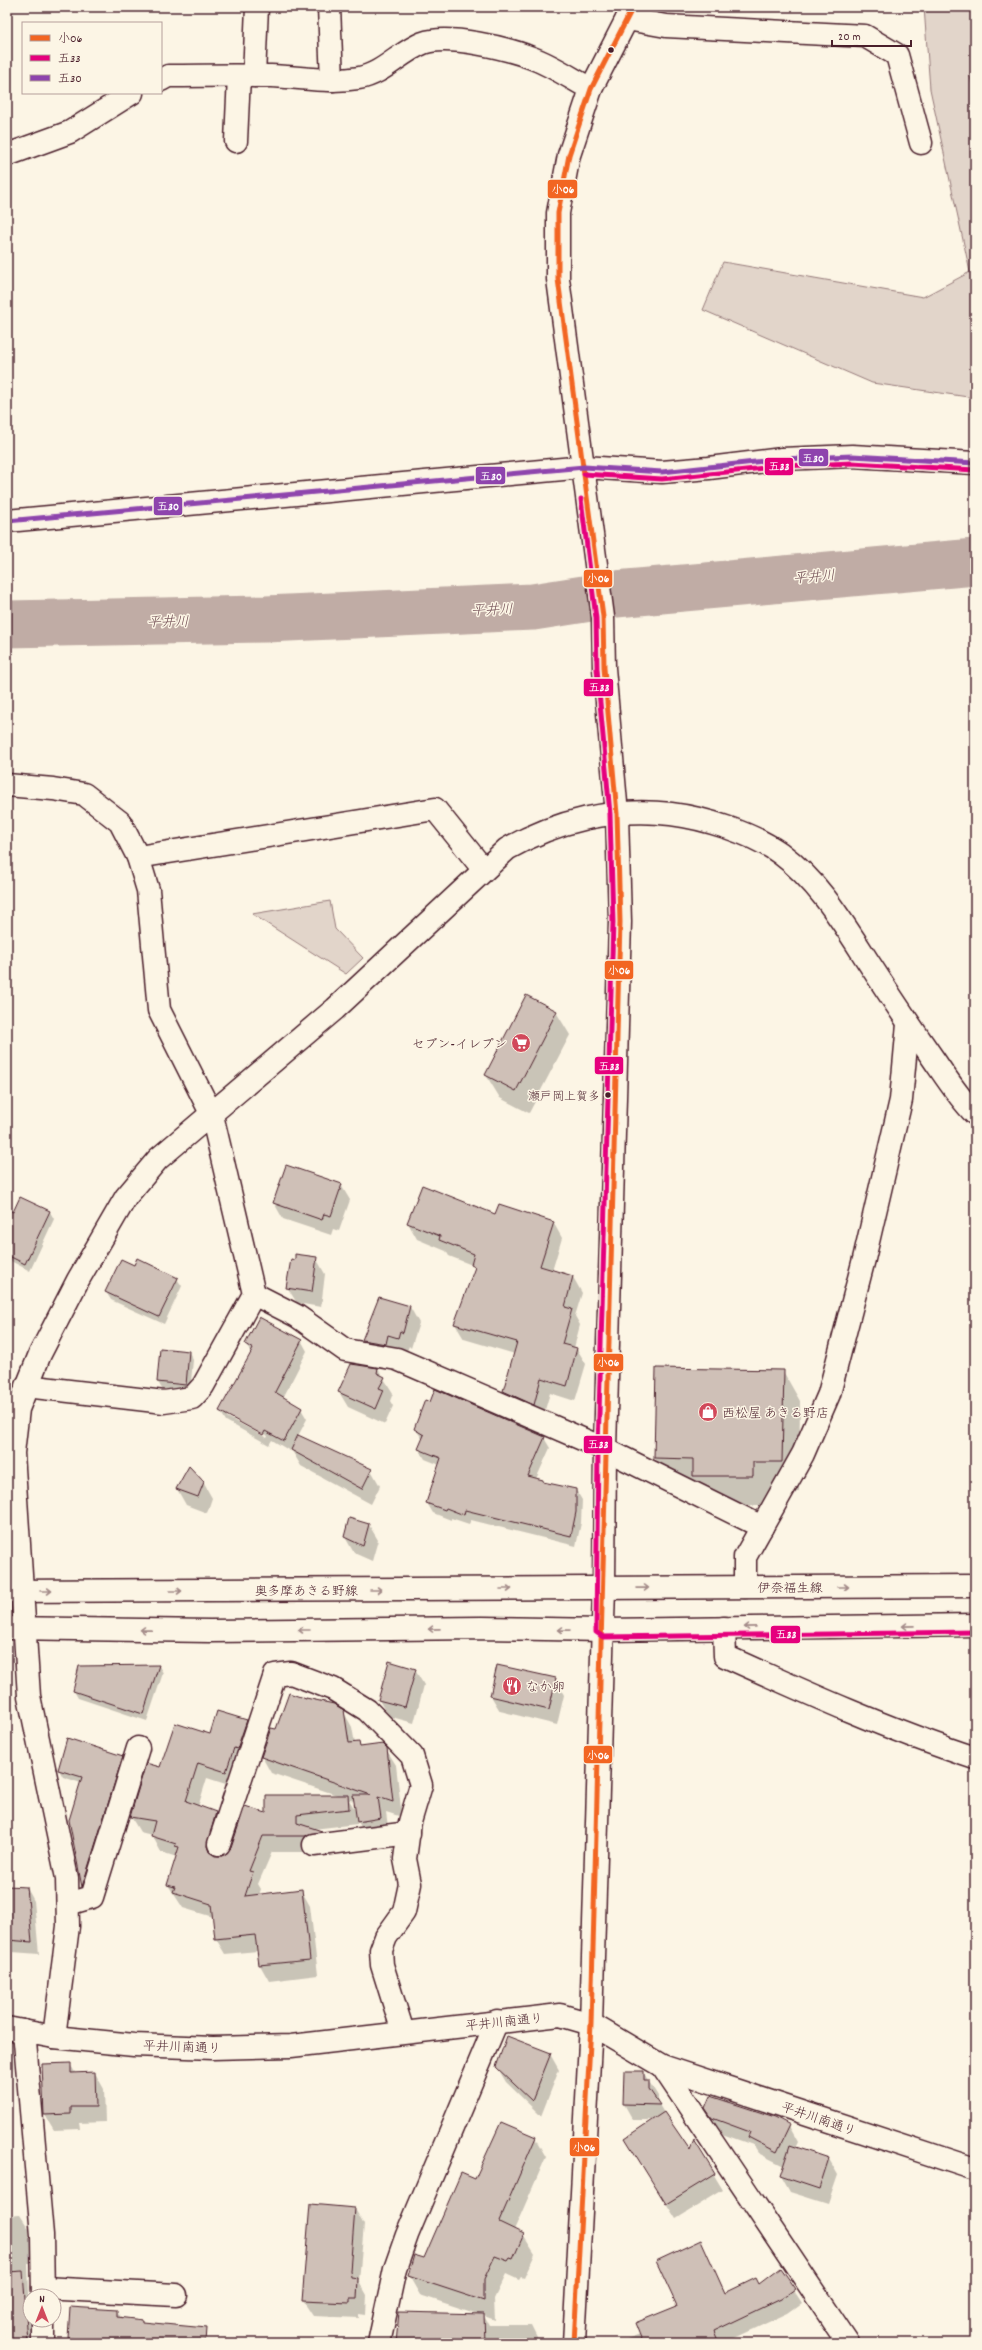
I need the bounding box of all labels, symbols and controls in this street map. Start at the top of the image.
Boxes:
legend [22,22,162,94]
scale bar [832,22,911,48]
text: 20 m [838,29,861,46]
text: 小06 [58,31,83,48]
unlabelled marker [606,45,616,55]
text: 五33 [58,51,81,68]
text: 五30 [58,71,82,88]
line badge: 小06 [547,179,578,199]
text: 小06 [552,183,575,199]
line badge: 五30 [798,448,829,467]
text: 五30 [802,452,824,468]
line badge: 五33 [764,457,794,476]
text: 五33 [769,460,789,476]
line badge: 五30 [475,466,506,485]
text: 五30 [480,470,502,486]
line badge: 五30 [153,496,183,516]
text: 五30 [157,500,179,516]
water label: 平井川 [792,566,836,590]
line badge: 小06 [583,569,613,588]
text: 小06 [587,572,610,588]
water label: 平井川 [471,600,513,622]
water label: 平井川 [147,613,189,633]
line badge: 五33 [583,678,614,697]
text: 五33 [589,681,609,697]
line badge: 小06 [604,960,634,980]
text: 小06 [608,964,631,980]
supermarket icon: セブン-イレブン [510,1032,532,1054]
place label: セブン-イレブン [412,1036,507,1055]
line badge: 五33 [594,1056,624,1075]
text: 五33 [599,1060,619,1076]
place label: 瀬戸岡上賀多 [528,1089,600,1106]
marker: 瀬戸岡上賀多 [603,1090,613,1100]
line badge: 小06 [593,1353,624,1372]
text: 小06 [597,1356,620,1372]
shop icon: 西松屋 あきる野店 [697,1401,719,1423]
place label: 西松屋 あきる野店 [722,1405,829,1424]
line badge: 五33 [583,1435,613,1454]
text: 五33 [588,1438,608,1454]
street label: 伊奈福生線 [757,1580,823,1599]
street label: 奥多摩あきる野線 [254,1583,359,1602]
one-way arrow [836,1583,849,1591]
one-way arrow [636,1584,649,1592]
one-way arrow [499,1585,512,1593]
one-way arrow [369,1586,382,1594]
one-way arrow [39,1587,52,1595]
one-way arrow [169,1587,182,1595]
one-way arrow [902,1622,915,1630]
one-way arrow [744,1624,757,1631]
one-way arrow [428,1625,441,1632]
line badge: 五33 [770,1625,801,1644]
one-way arrow [140,1626,153,1634]
one-way arrow [298,1626,311,1634]
one-way arrow [558,1626,571,1633]
text: 五33 [776,1628,796,1644]
restaurant icon: なか卵 [501,1675,523,1697]
place label: なか卵 [526,1679,565,1698]
line badge: 小06 [583,1745,613,1764]
text: 小06 [587,1749,610,1765]
street label: 平井川南通り [464,2010,544,2037]
street label: 平井川南通り [143,2038,221,2059]
street label: 平井川南通り [778,2099,858,2142]
line badge: 小06 [569,2137,600,2157]
text: 小06 [573,2141,596,2157]
north arrow [22,2288,62,2328]
text: N [39,2292,45,2308]

